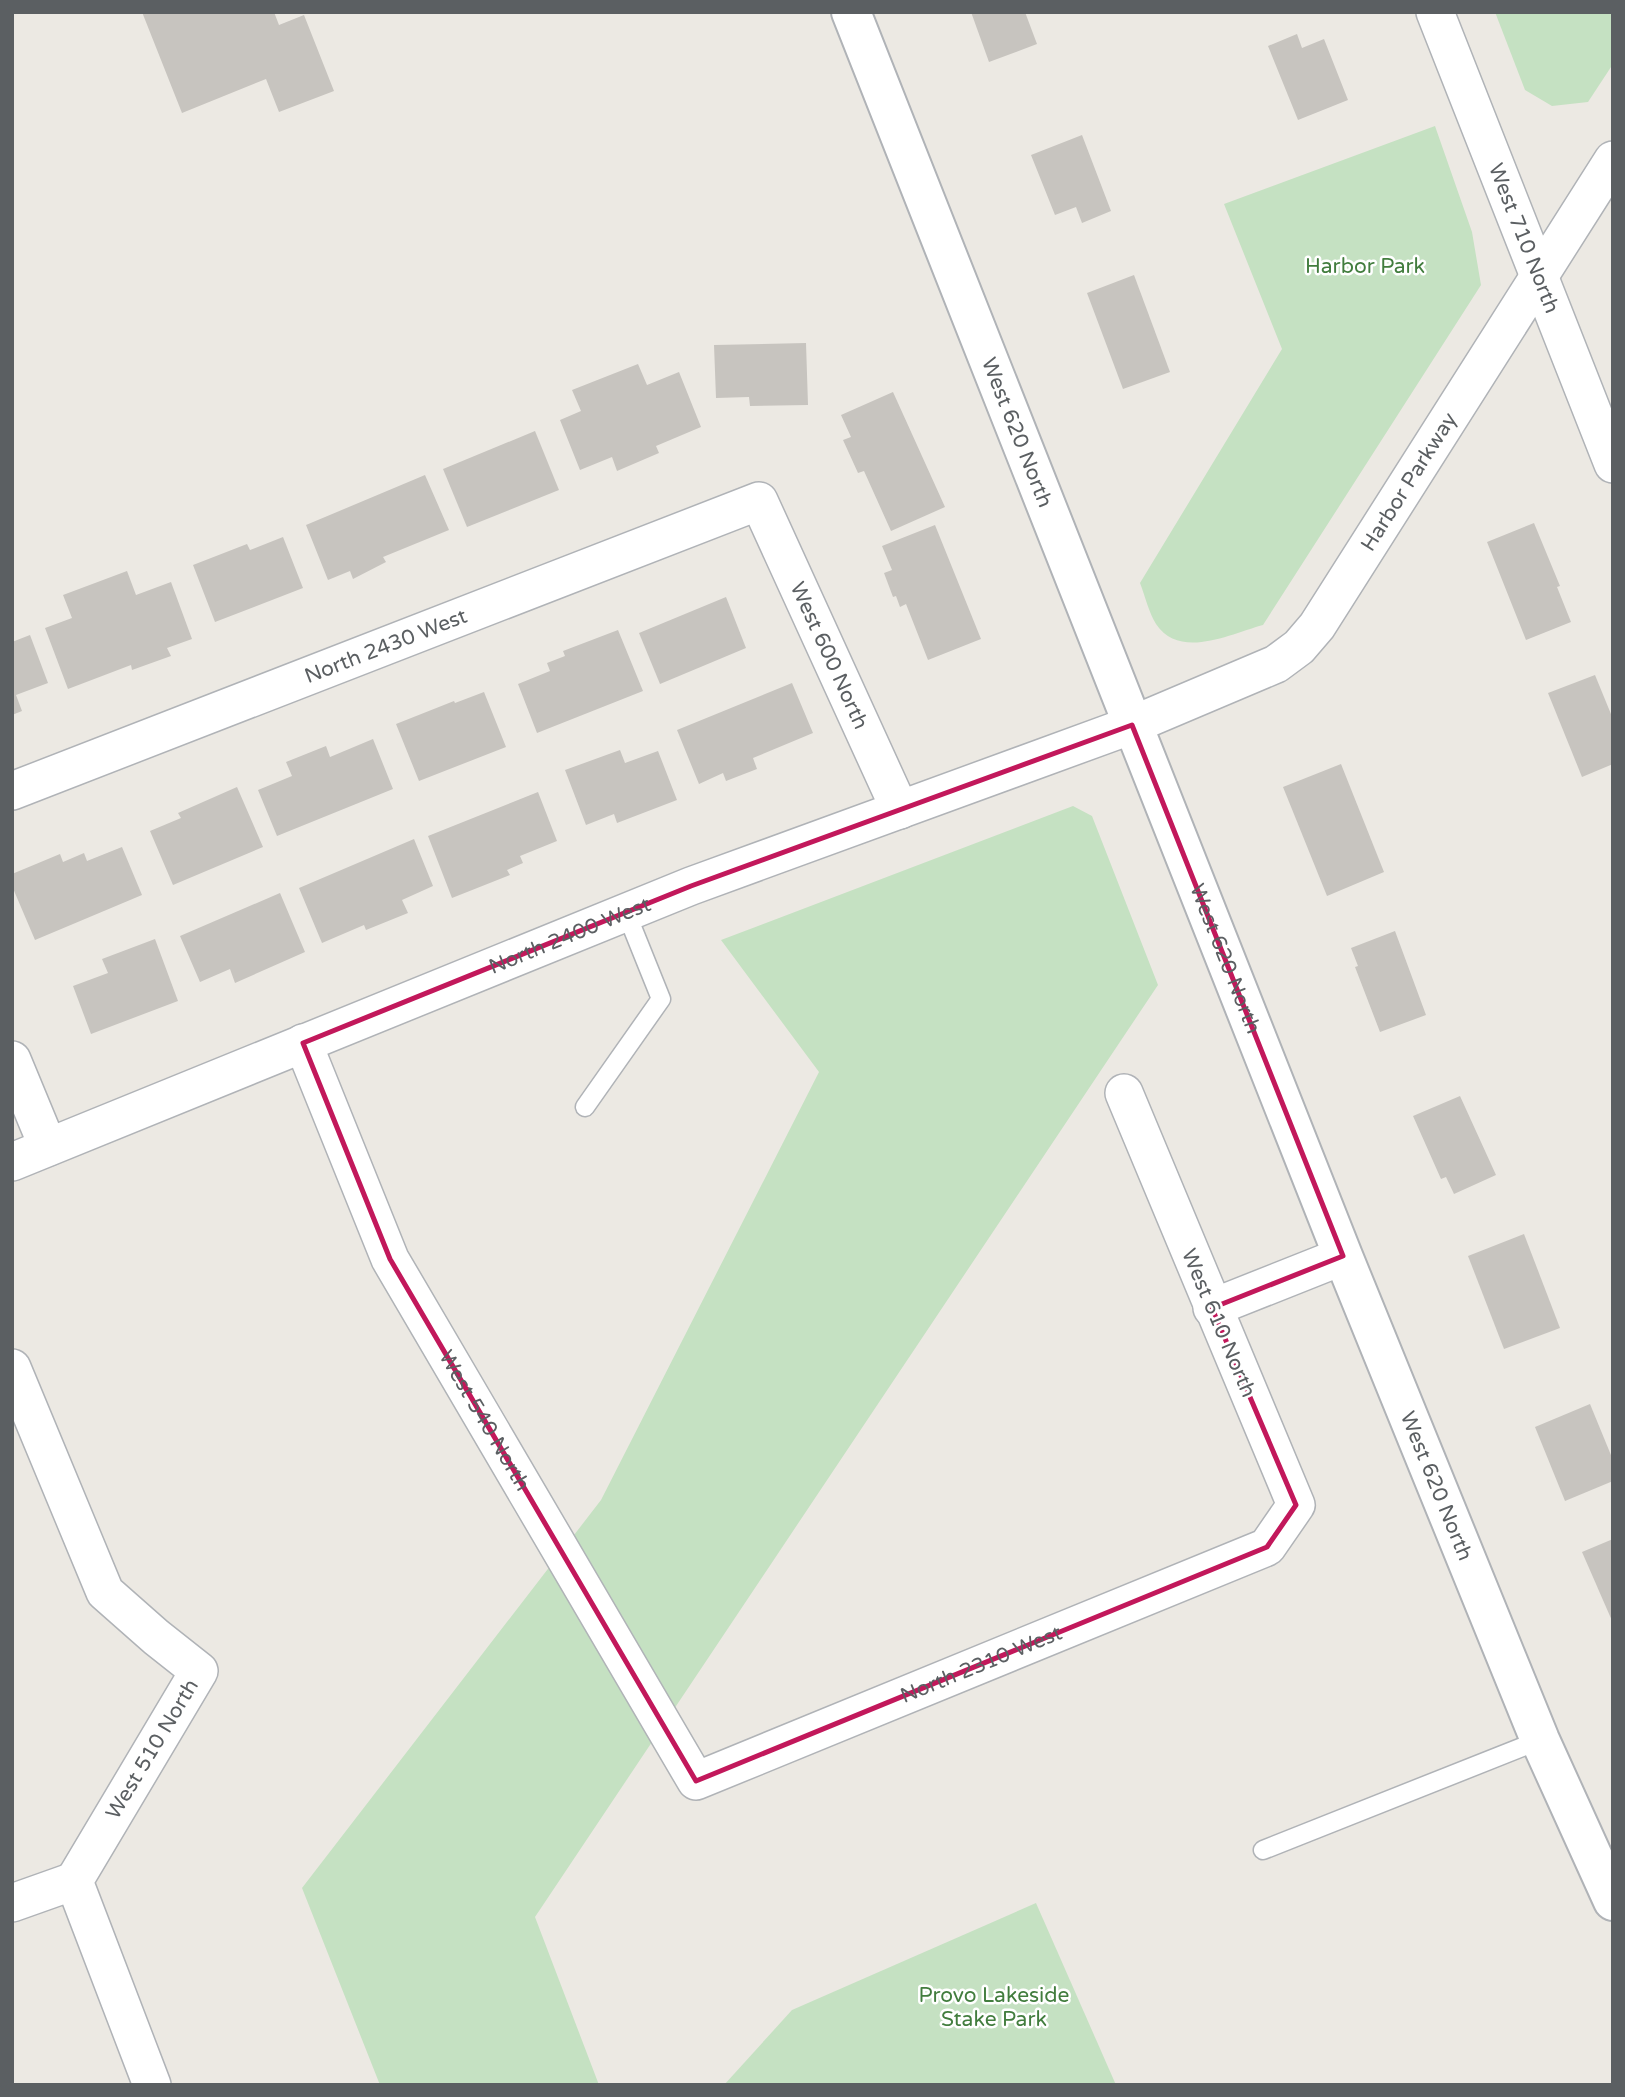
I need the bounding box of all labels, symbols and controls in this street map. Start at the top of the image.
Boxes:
street label: West 710 North [1483,160,1564,317]
park label: Harbor Park [1305,254,1425,279]
street label: West 620 North [976,354,1058,511]
street label: Harbor Parkway [1356,408,1462,556]
street label: West 600 North [785,578,873,733]
street label: North 2430 West [301,604,471,689]
street label: West 620 North [1184,880,1266,1037]
street label: North 2400 West [485,892,654,980]
street label: West 610 North [1176,1245,1261,1401]
street label: West 540 North [433,1346,535,1496]
street label: West 620 North [1395,1408,1478,1564]
street label: North 2310 West [897,1620,1066,1709]
street label: West 510 North [101,1675,204,1824]
park label: Provo Lakeside Stake Park [919,1983,1070,2032]

